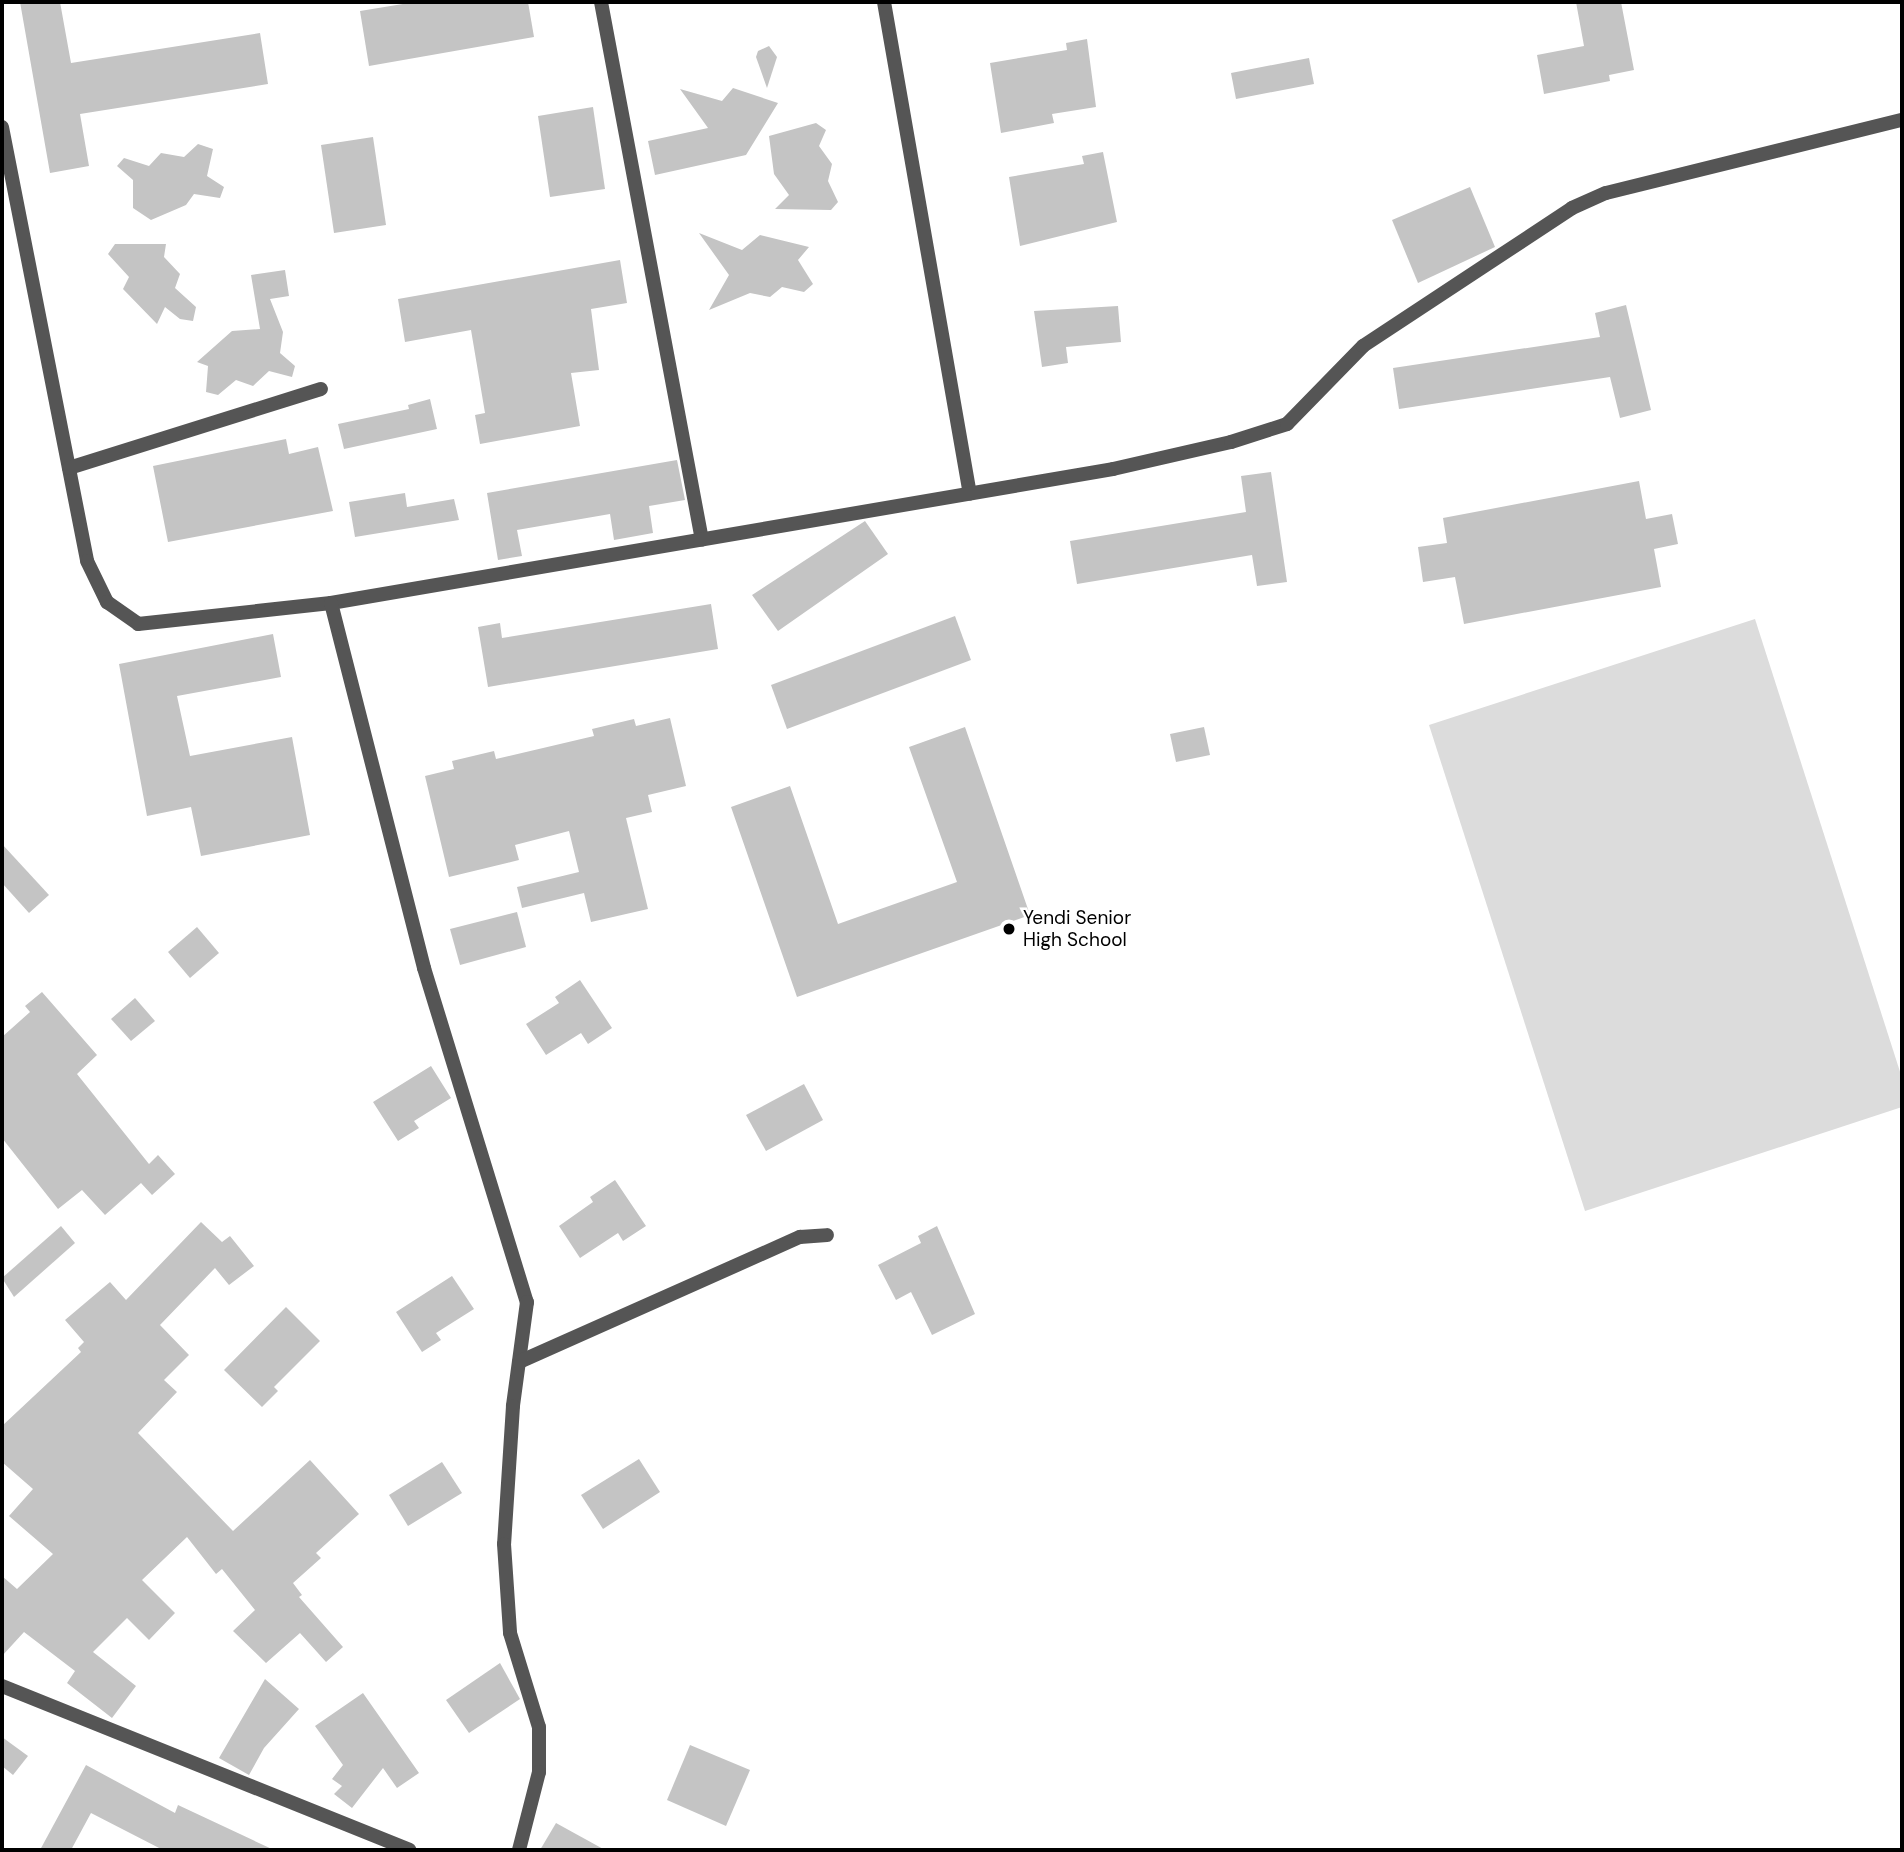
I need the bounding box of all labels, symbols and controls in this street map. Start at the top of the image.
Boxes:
place label: Yendi Senior High School [1023,907,1131,951]
marker: Yendi Senior High School [1001,921,1017,937]

